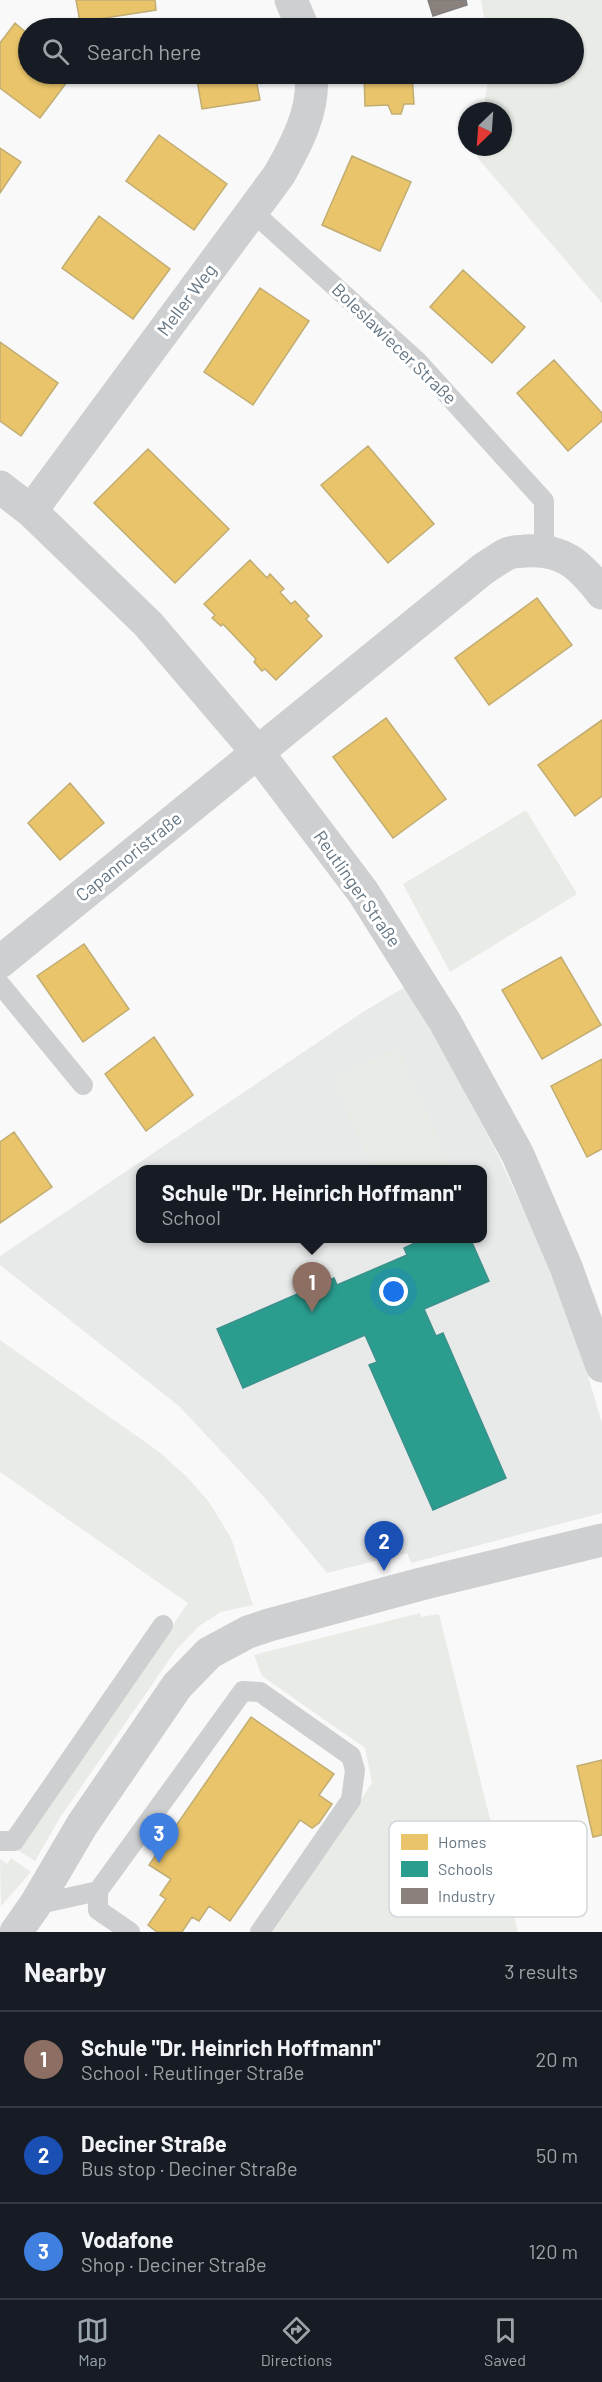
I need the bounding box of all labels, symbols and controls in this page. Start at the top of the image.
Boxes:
search box [18,18,584,84]
icon: search [39,35,72,68]
text: Search here [87,38,201,64]
north arrow [458,102,512,156]
street label: Meller Weg [152,259,220,340]
street label: Boleslawiecer Straße [328,278,462,409]
street label: Capannoristraße [71,807,186,906]
street label: Reutlinger Straße [310,826,406,951]
popup [136,1165,487,1243]
text: Schule "Dr. Heinrich Hoffmann" [162,1179,461,1205]
text: School [162,1205,221,1229]
pin: 1 [292,1262,332,1312]
your location [379,1277,408,1306]
pin: 2 [364,1522,404,1571]
pin: 3 [140,1814,178,1863]
legend [389,1821,587,1917]
text: Homes [438,1832,486,1851]
text: Schools [438,1859,493,1878]
text: Industry [438,1886,496,1905]
text: Nearby [24,1956,106,1987]
text: 3 results [504,1959,578,1983]
text: Schule "Dr. Heinrich Hoffmann" [81,2034,381,2060]
text: 1 [40,2047,47,2071]
text: 20 m [535,2047,578,2071]
text: School · Reutlinger Straße [81,2060,305,2084]
text: Deciner Straße [81,2130,227,2156]
text: 2 [38,2143,49,2167]
text: 50 m [536,2143,578,2167]
text: Bus stop · Deciner Straße [81,2156,298,2180]
text: Vodafone [81,2226,173,2252]
text: 3 [38,2239,49,2263]
text: 120 m [528,2239,578,2263]
text: Shop · Deciner Straße [81,2252,267,2276]
tab: Map [76,2314,109,2369]
tab: Directions [261,2314,332,2369]
tab: Saved [484,2314,526,2369]

